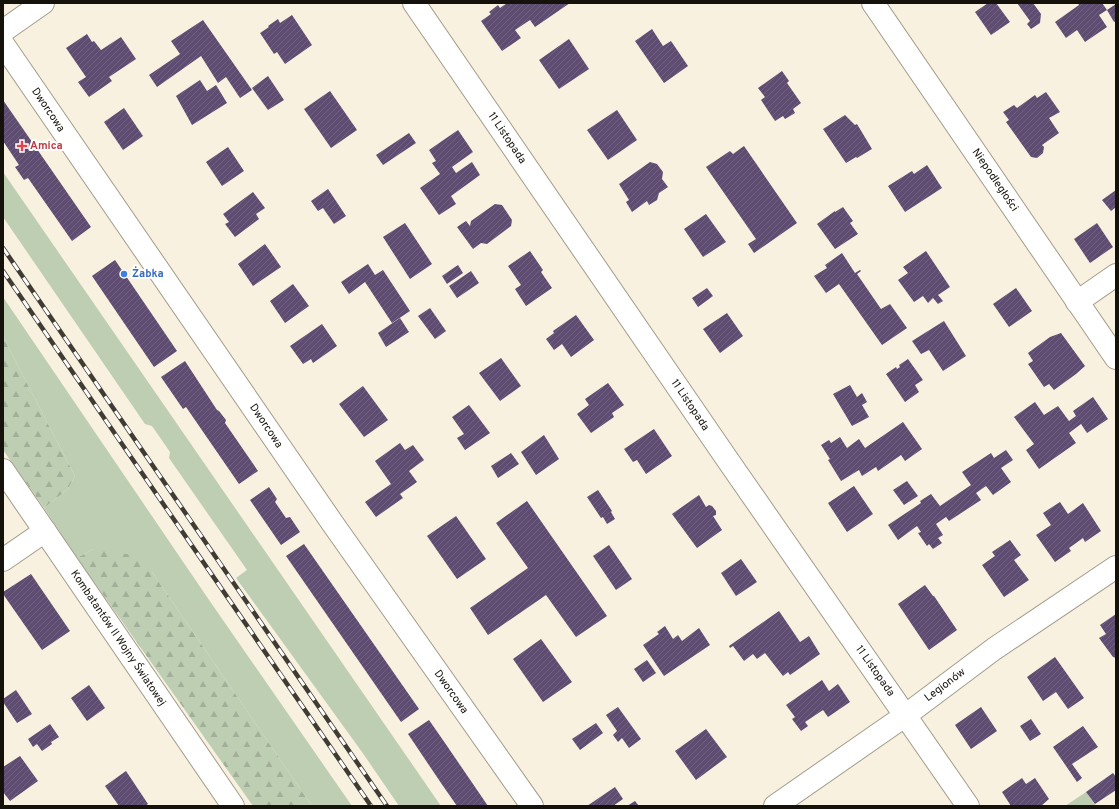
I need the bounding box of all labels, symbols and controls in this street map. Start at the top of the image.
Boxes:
street label: Dworcowa [28,85,68,135]
street label: 11 Listopada [485,110,529,167]
place label: Amica [30,139,63,153]
marker: Amica [17,141,27,151]
street label: Niepodległości [969,146,1021,214]
place label: Żabka [132,266,164,281]
marker: Żabka [119,269,129,279]
street label: 11 Listopada [668,377,712,434]
street label: Dworcowa [246,401,286,451]
street label: Kombatantów II Wojny Światowej [67,567,170,709]
street label: 11 Listopada [852,643,898,699]
street label: Legionów [922,665,968,705]
street label: Dworcowa [431,667,471,717]

